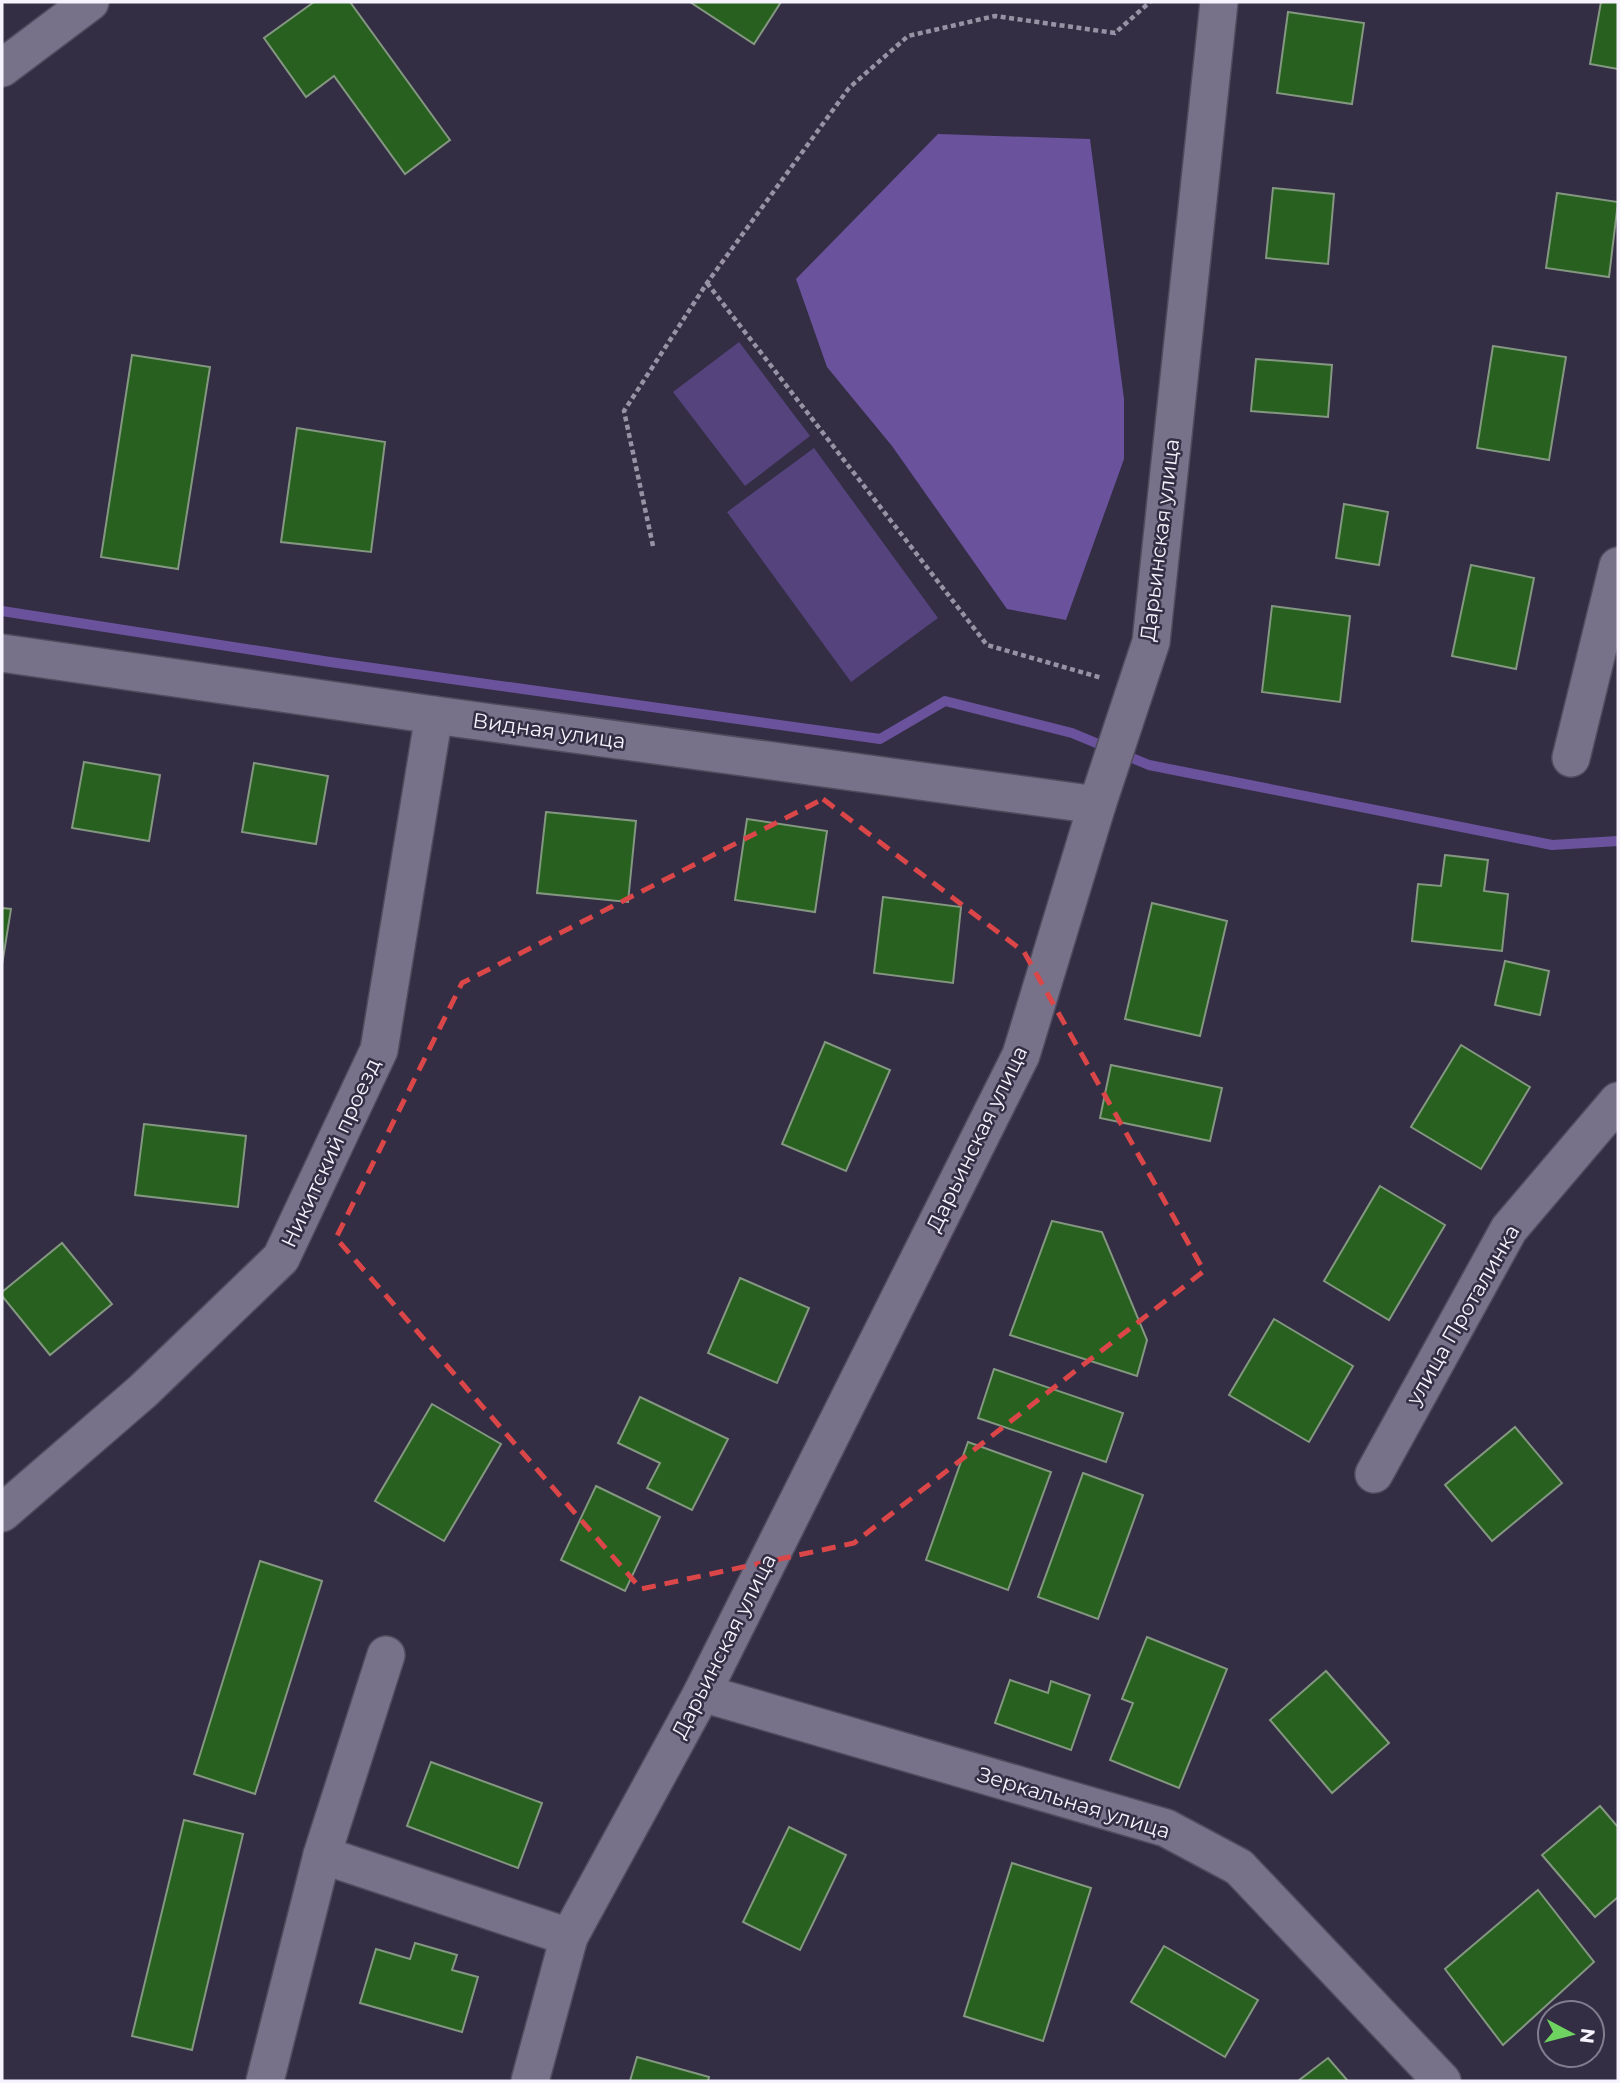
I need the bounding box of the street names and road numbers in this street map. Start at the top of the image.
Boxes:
street label: Дарьинская улица [1135,437,1184,643]
street label: Видная улица [471,707,627,754]
street label: Дарьинская улица [921,1042,1032,1236]
street label: Никитский проезд [276,1054,385,1251]
street label: улица Проталинка [1400,1220,1524,1410]
street label: Дарьинская улица [666,1549,781,1742]
street label: Зеркальная улица [975,1761,1173,1844]

